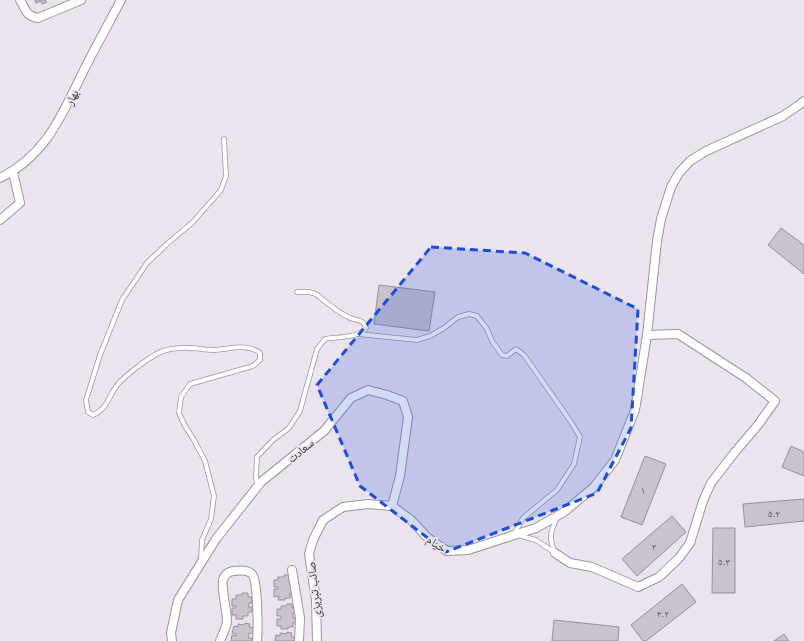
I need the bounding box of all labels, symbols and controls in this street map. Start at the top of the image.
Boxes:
street label: بهار [61,87,82,109]
street label: سعادت [284,435,316,465]
house number: ۱ [641,484,645,496]
house number: ۵.۲ [768,507,780,519]
street label: خیام [423,531,450,556]
house number: ۲ [652,540,657,552]
house number: ۵.۳ [718,555,730,567]
street label: صائب تبریزی [303,561,324,619]
house number: ۳.۲ [657,607,669,619]

